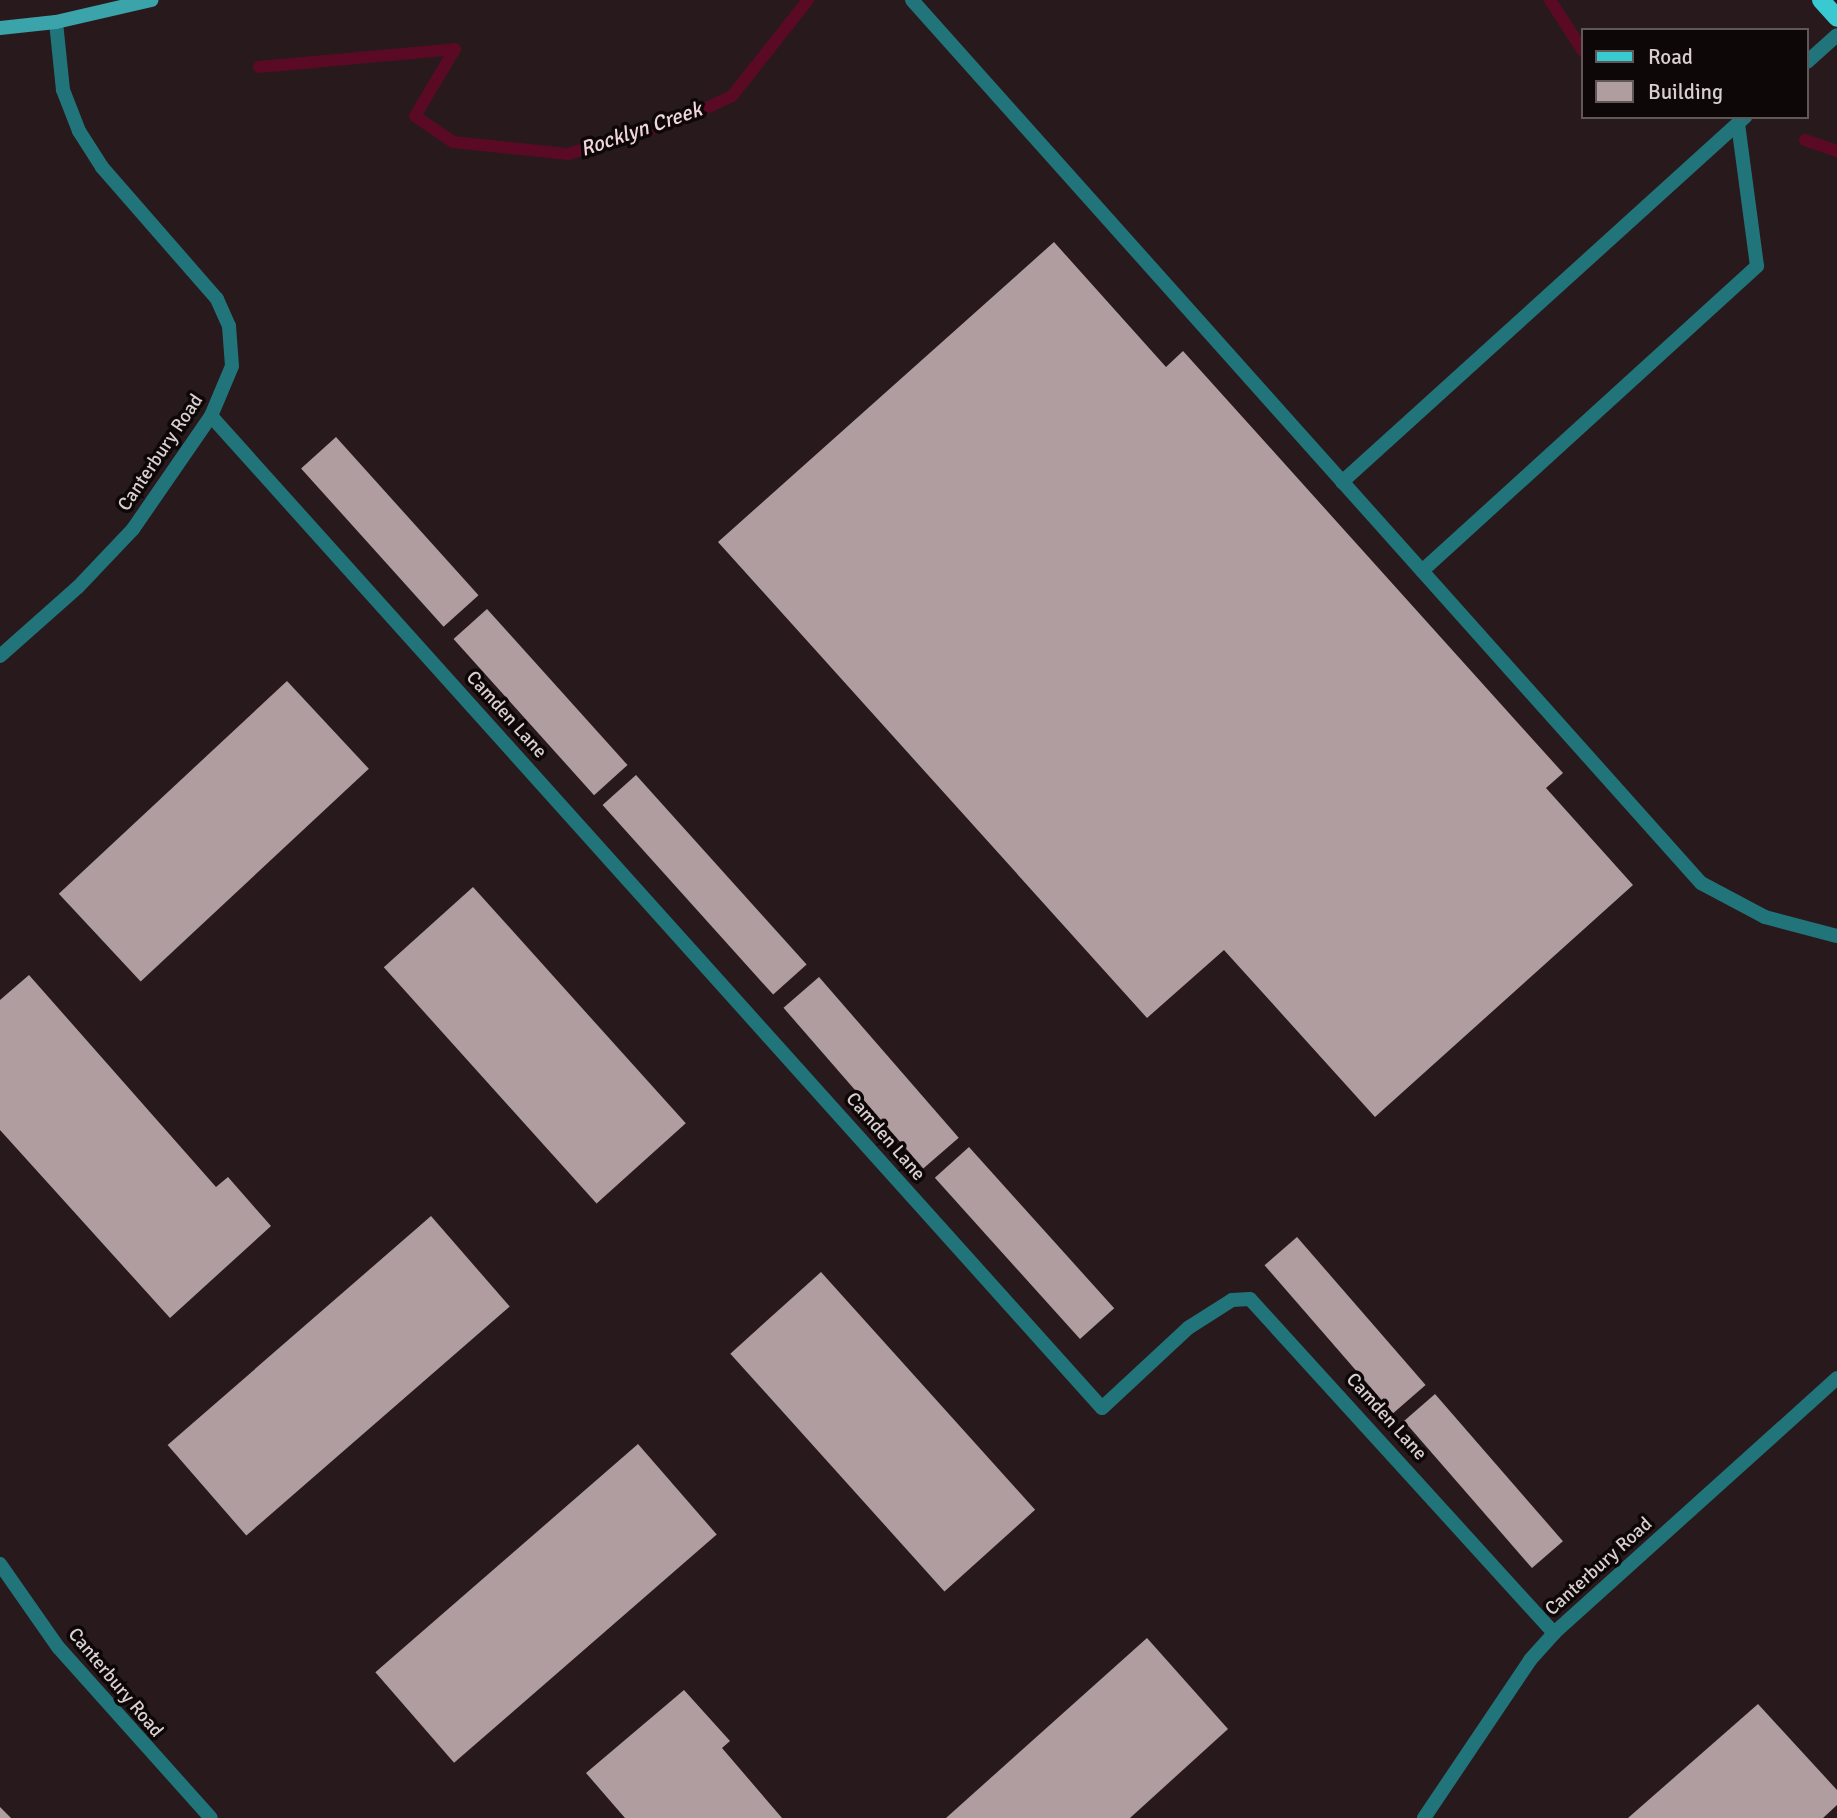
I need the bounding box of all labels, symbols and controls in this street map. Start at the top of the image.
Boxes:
legend [1582,28,1809,119]
text: Road [1648,44,1693,70]
text: Building [1648,79,1723,105]
water label: Rocklyn Creek [577,96,705,162]
street label: Canterbury Road [114,390,208,516]
street label: Camden Lane [461,667,551,763]
street label: Camden Lane [840,1088,930,1186]
street label: Camden Lane [1341,1369,1431,1465]
street label: Canterbury Road [1541,1513,1657,1621]
street label: Canterbury Road [63,1624,167,1742]

